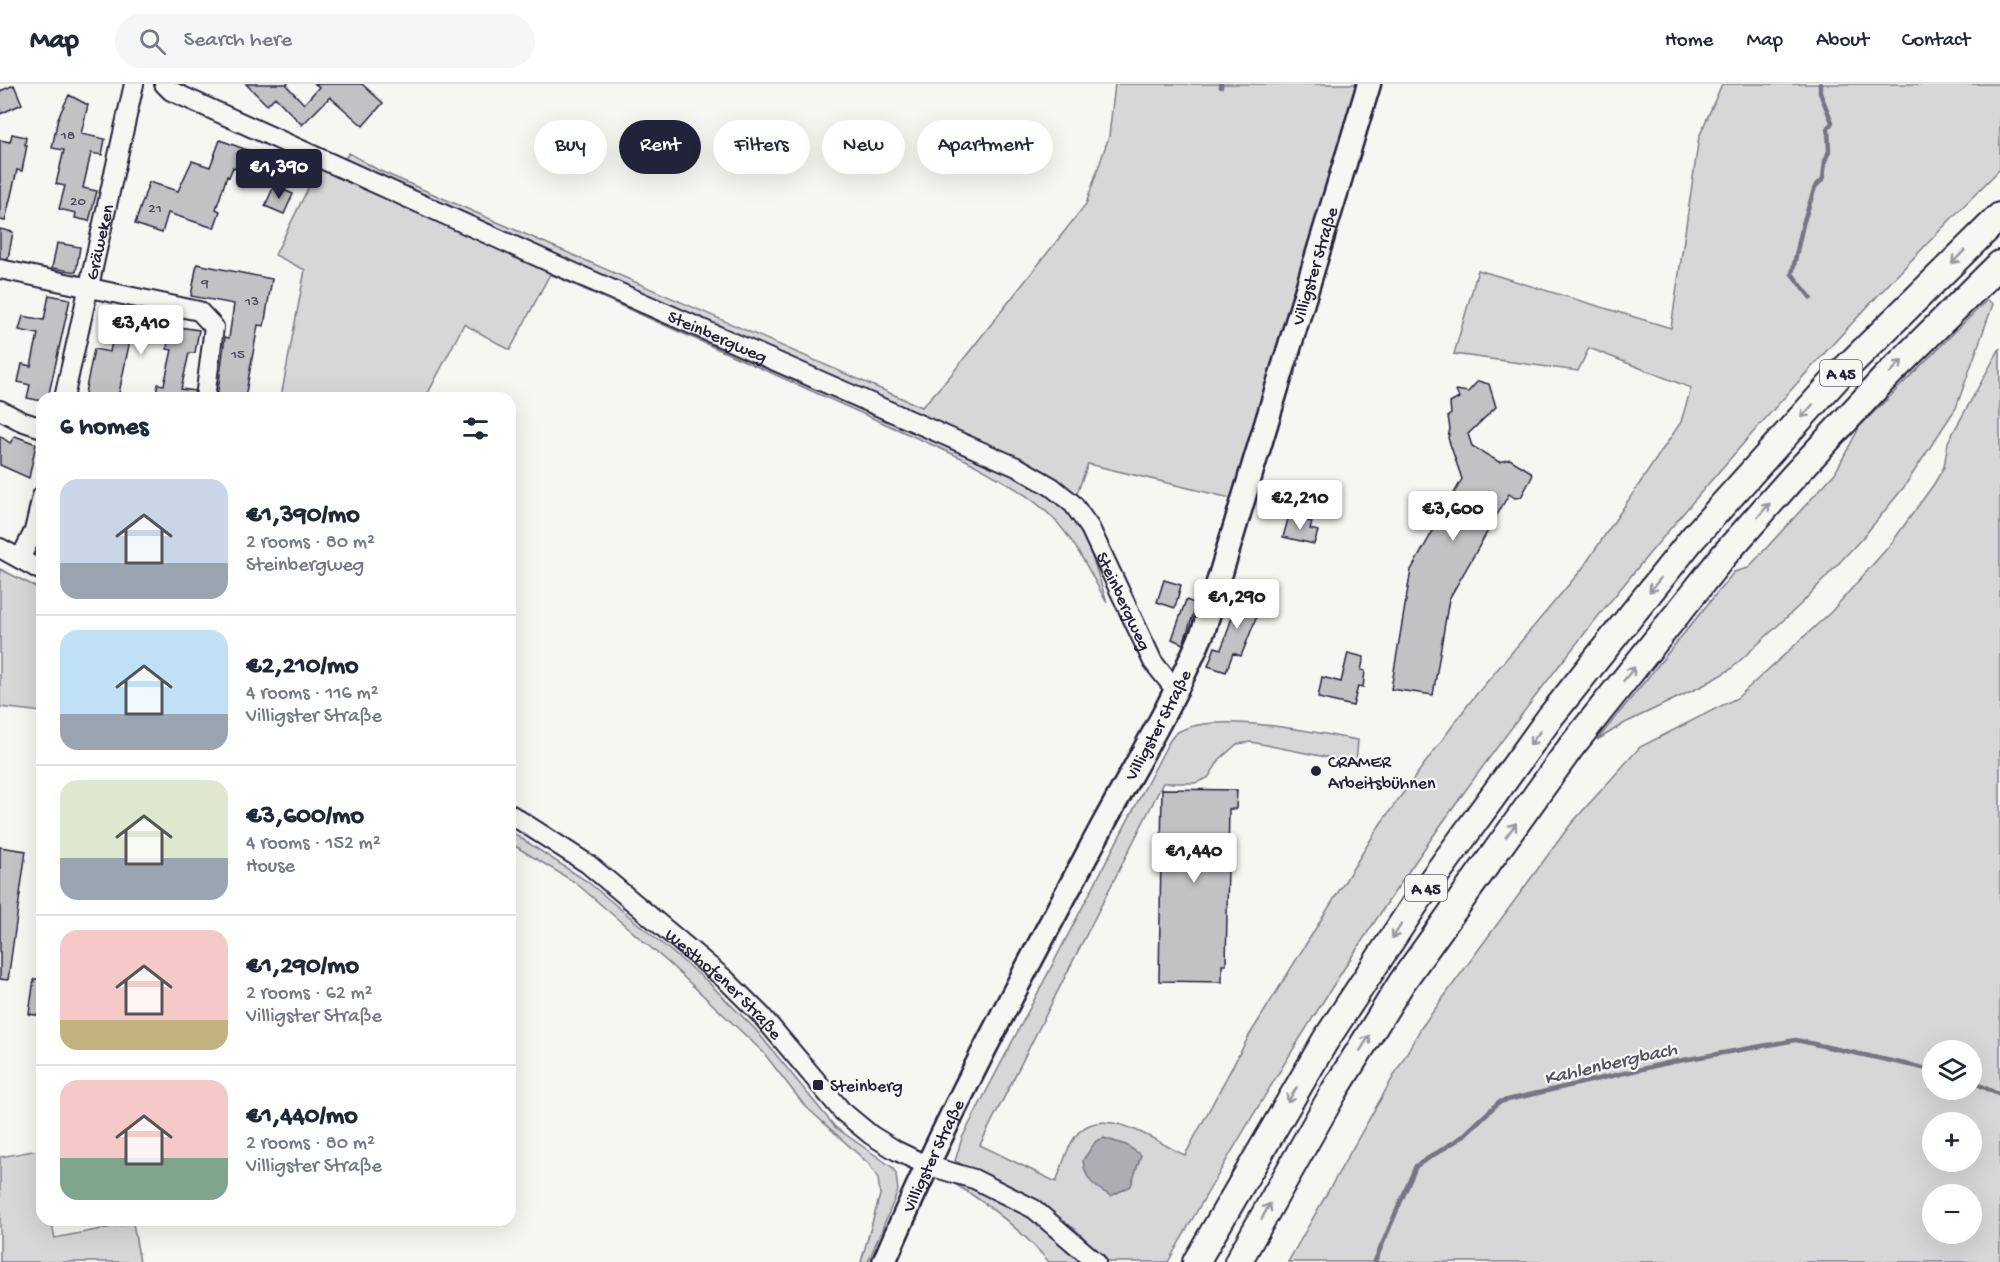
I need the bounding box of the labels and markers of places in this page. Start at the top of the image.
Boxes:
pin: €1,390 [230,149,328,200]
pin: €3,410 [92,305,190,356]
pin: €2,210 [1251,480,1349,531]
pin: €3,600 [1404,491,1502,542]
pin: €1,290 [1188,579,1286,630]
place label: CRAMER Arbeitsbühnen [1328,753,1436,795]
marker: CRAMER Arbeitsbühnen [1309,764,1323,778]
pin: €1,440 [1145,833,1243,884]
place label: Steinberg [830,1077,903,1098]
marker: Steinberg [811,1078,825,1092]

